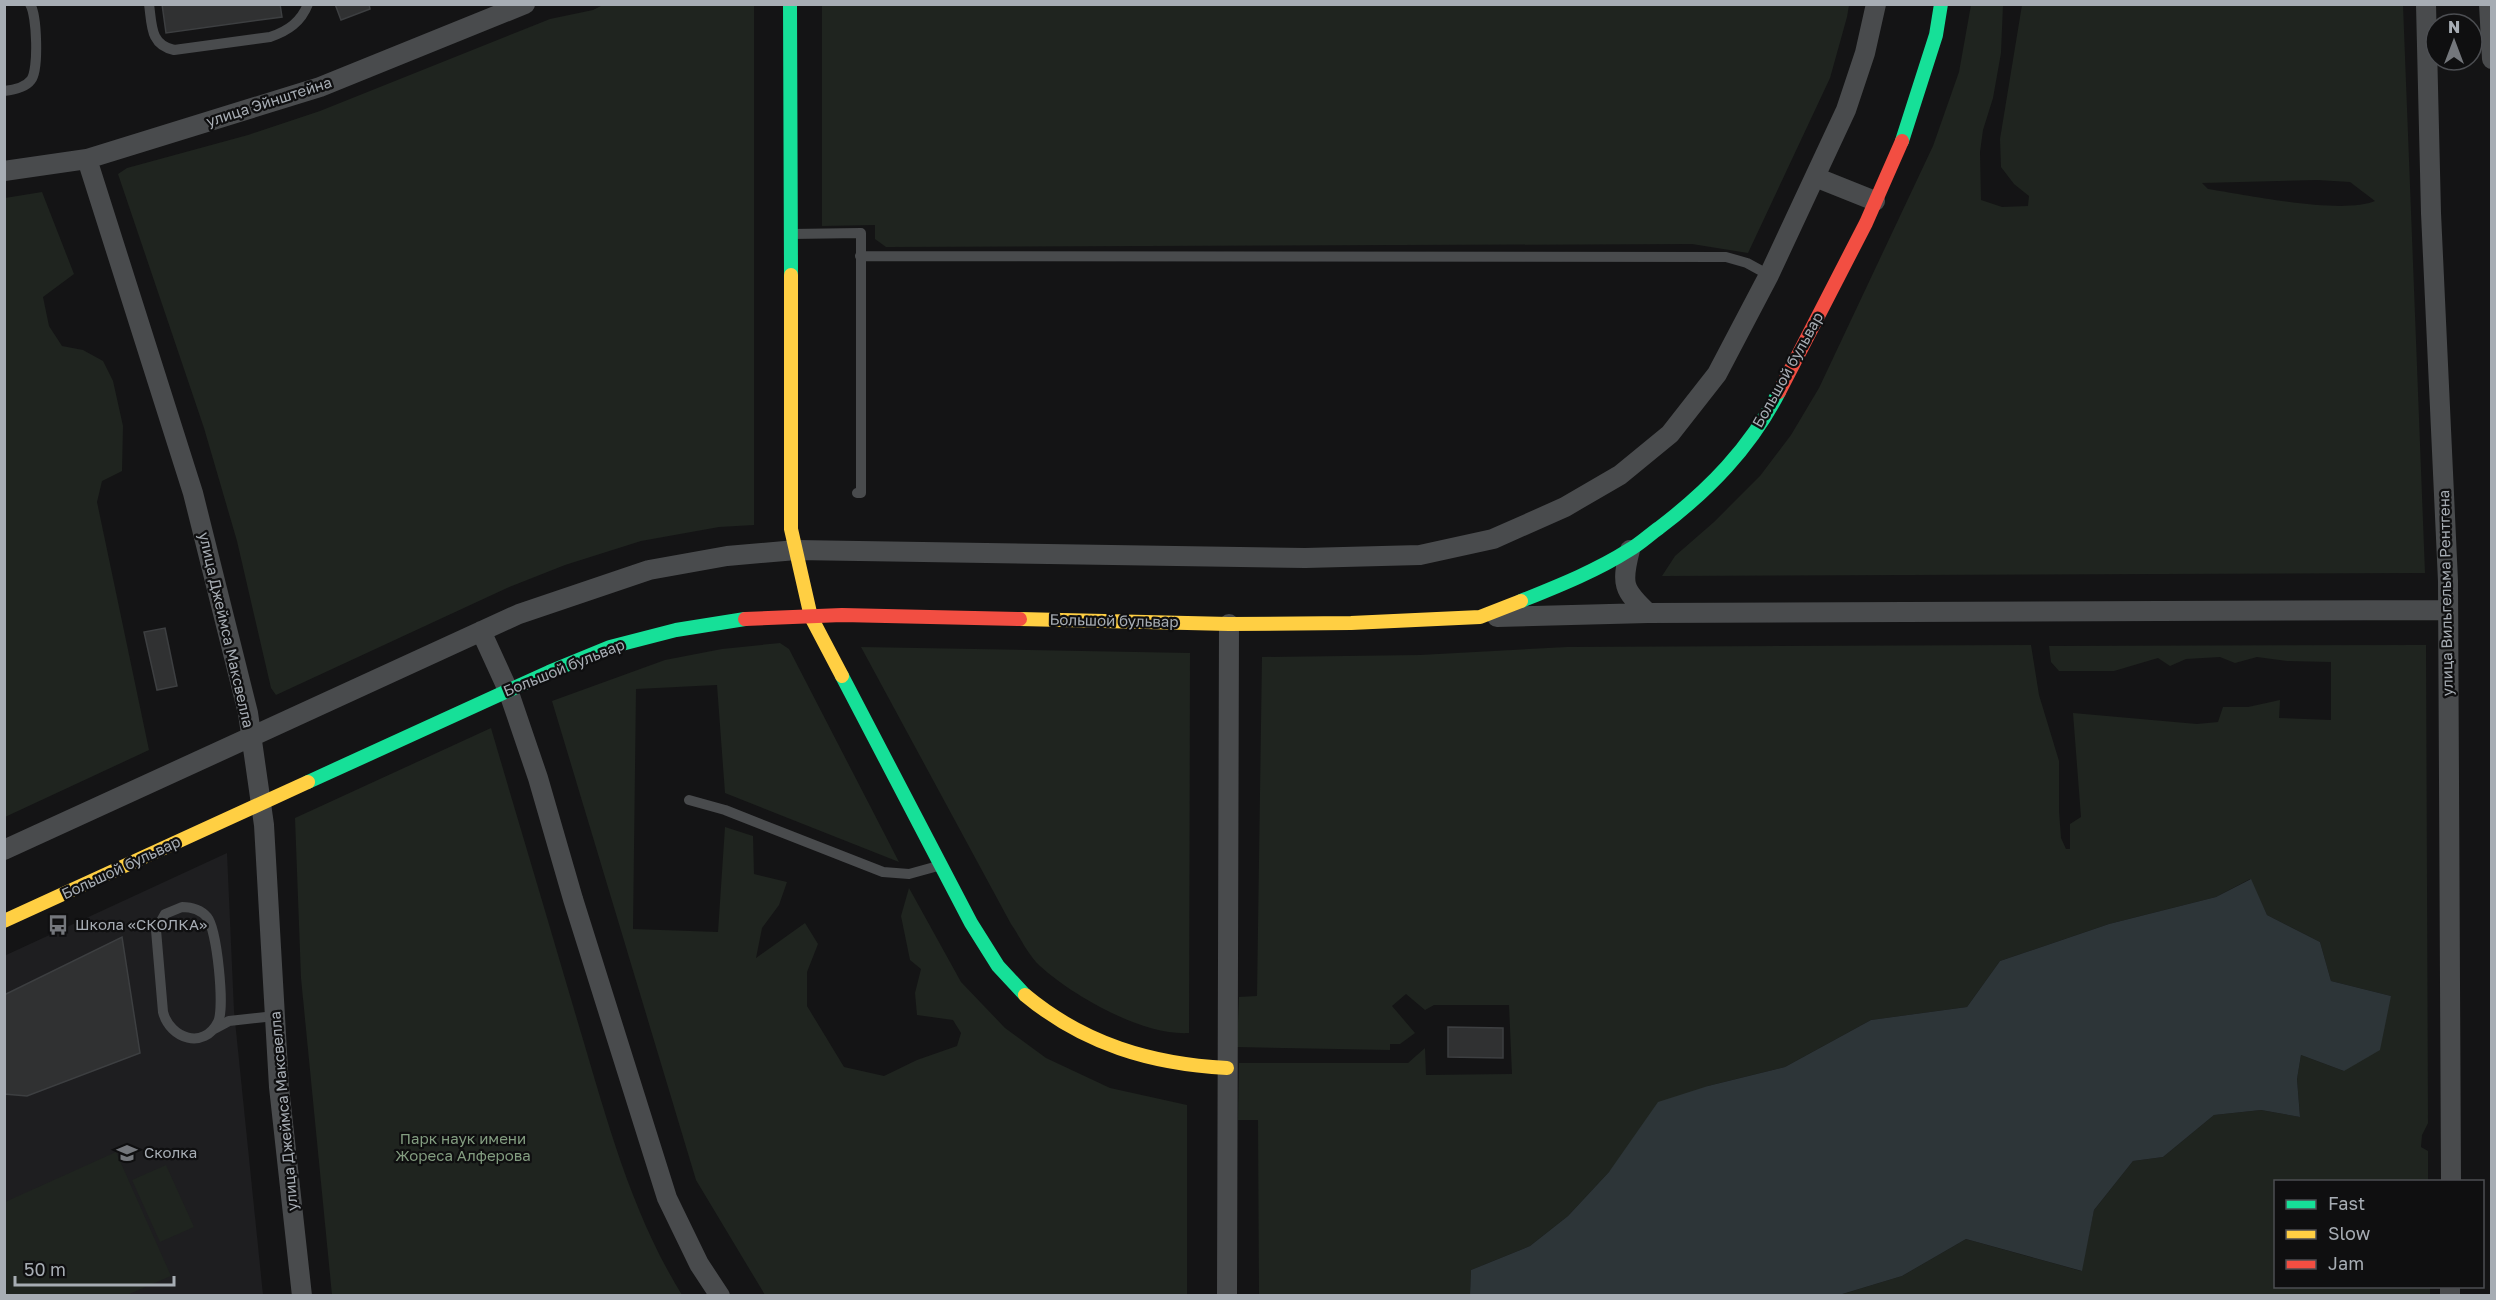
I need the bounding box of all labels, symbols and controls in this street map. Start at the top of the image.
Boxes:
north arrow [2424,12,2484,72]
text: N [2448,17,2460,37]
street label: улица Эйнштейна [204,72,334,130]
street label: Большой бульвар [1748,309,1826,430]
street label: улица Вильгельма Рентгена [2434,490,2456,696]
street label: улица Джеймса Максвелла [196,530,258,729]
street label: Большой бульвар [1049,610,1179,630]
street label: Большой бульвар [500,635,627,700]
street label: Большой бульвар [58,832,183,903]
bus stop icon: Школа «СКОЛКА» [46,913,70,937]
place label: Школа «СКОЛКА» [75,915,207,933]
street label: улица Джеймса Максвелла [265,1010,301,1212]
park label: Парк наук имени Жореса Алферова [395,1129,531,1164]
school or university icon: Сколка [115,1141,139,1165]
place label: Сколка [144,1143,197,1161]
legend [2274,1180,2484,1288]
text: Fast [2328,1192,2365,1214]
text: Slow [2328,1222,2371,1244]
scale bar [15,1249,174,1287]
text: Jam [2328,1252,2364,1274]
text: 50 m [24,1258,66,1280]

